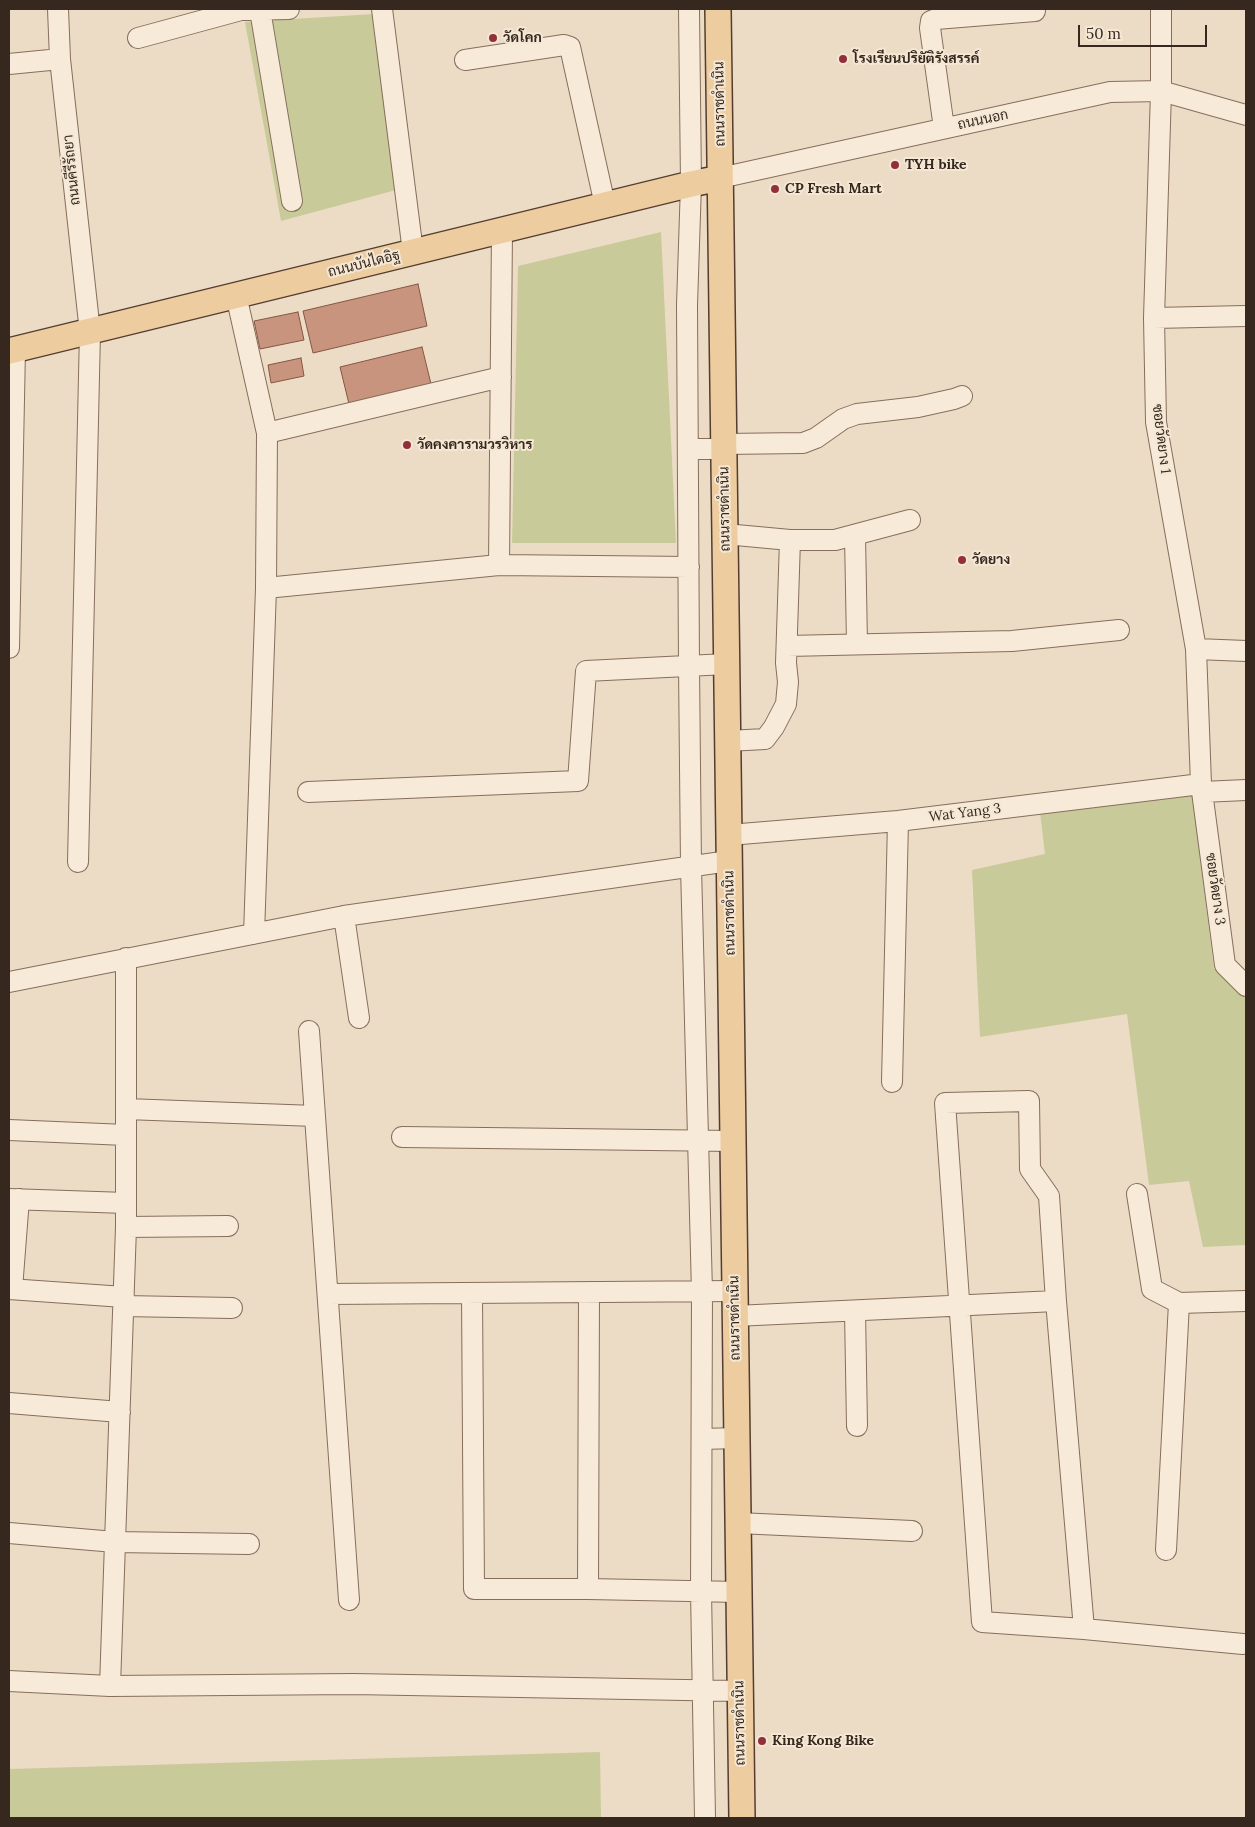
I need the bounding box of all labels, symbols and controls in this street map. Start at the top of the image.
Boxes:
scale bar [1080,15,1209,47]
text: 50 m [1086,24,1121,43]
place label: วัดโคก [503,30,542,46]
marker: วัดโคก [487,32,499,44]
place label: โรงเรียนปริยัติรังสรรค์ [853,51,979,67]
marker: โรงเรียนปริยัติรังสรรค์ [837,53,849,65]
street label: ถนนราชดำเนิน [711,61,729,147]
street label: ถนนนอก [956,106,1010,134]
street label: ถนนคีรีรัถยา [60,134,84,206]
place label: TYH bike [905,157,967,173]
marker: TYH bike [889,159,901,171]
place label: CP Fresh Mart [785,181,882,197]
marker: CP Fresh Mart [769,183,781,195]
street label: ถนนบันไดอิฐ [326,247,402,281]
street label: ซอยวัดยาง 1 [1148,403,1174,475]
place label: วัดคงคารามวรวิหาร [417,437,532,453]
marker: วัดคงคารามวรวิหาร [401,439,413,451]
street label: ถนนราชดำเนิน [716,466,734,552]
place label: วัดยาง [972,552,1010,568]
marker: วัดยาง [956,554,968,566]
street label: Wat Yang 3 [928,800,1002,826]
street label: ซอยวัดยาง 3 [1202,852,1228,926]
street label: ถนนราชดำเนิน [721,870,739,956]
street label: ถนนราชดำเนิน [726,1275,744,1361]
street label: ถนนราชดำเนิน [731,1680,749,1766]
place label: King Kong Bike [772,1733,874,1749]
marker: King Kong Bike [756,1735,768,1747]

